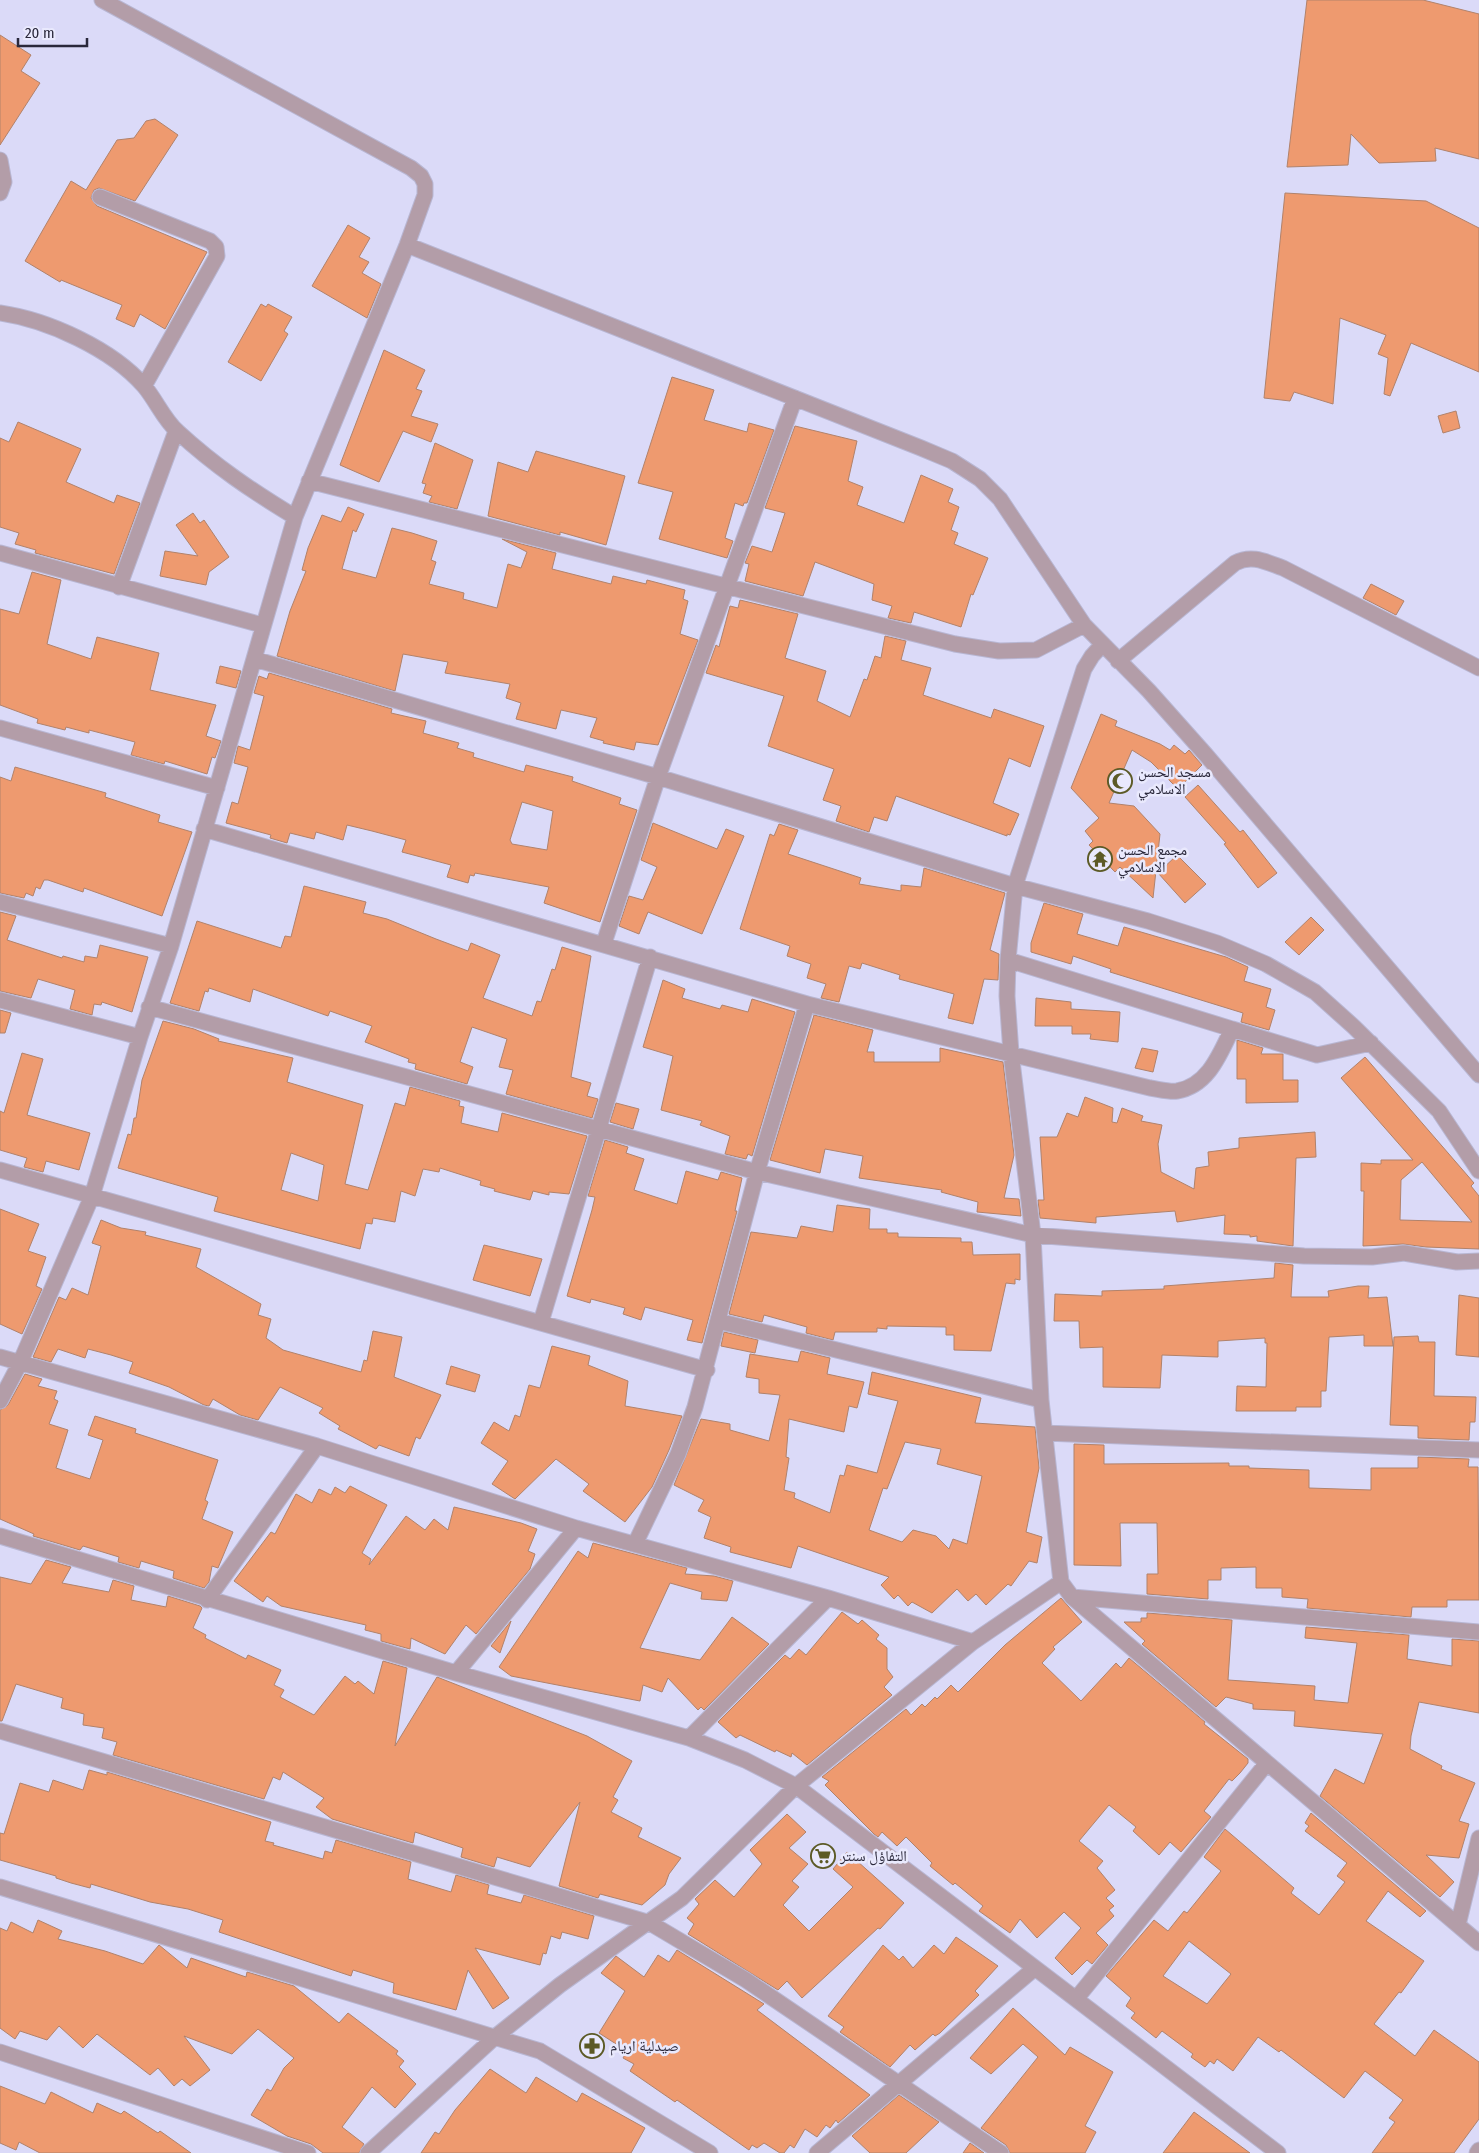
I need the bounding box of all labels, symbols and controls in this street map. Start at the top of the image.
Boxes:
scale bar [18,15,86,47]
text: 20 m [25,24,55,42]
place label: مسجد الحسن الاسلامي [1138,763,1211,801]
mosque icon: مسجد الحسن الاسلامي [1107,768,1133,794]
place label: مجمع الحسن الاسلامي [1118,841,1187,879]
temple icon: مجمع الحسن الاسلامي [1087,846,1113,872]
supermarket icon: التفاؤل سنتر [810,1843,836,1869]
place label: التفاؤل سنتر [839,1847,907,1866]
pharmacy icon: صيدلية اريام [579,2033,605,2059]
place label: صيدلية اريام [610,2037,679,2056]

